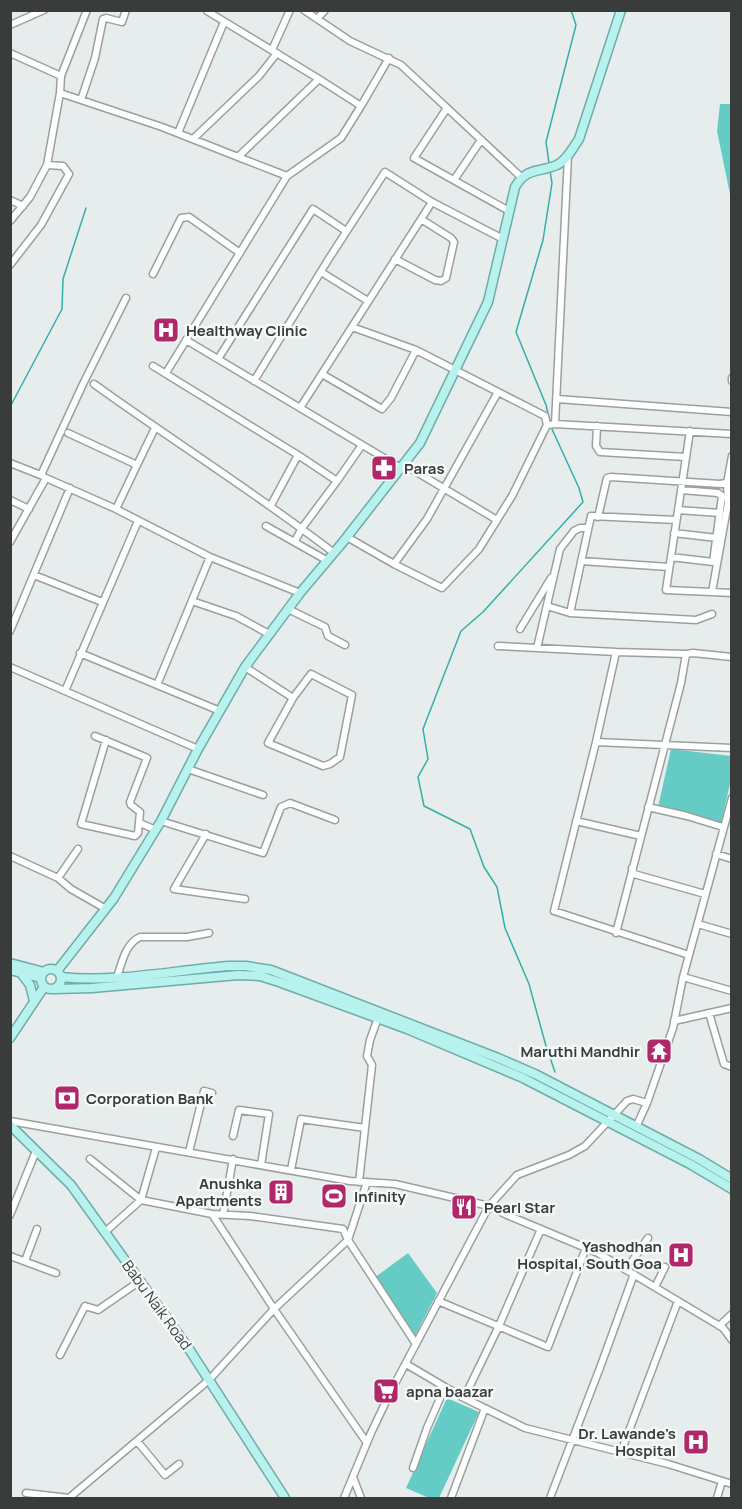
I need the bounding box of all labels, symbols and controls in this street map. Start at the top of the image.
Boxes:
hospital icon: Healthway Clinic [151,315,181,345]
place label: Healthway Clinic [186,320,308,341]
pharmacy icon: Paras [369,453,399,483]
place label: Paras [404,458,445,479]
temple icon: Maruthi Mandhir [644,1036,674,1066]
place label: Maruthi Mandhir [521,1041,640,1062]
bank icon: Corporation Bank [52,1083,82,1113]
place label: Corporation Bank [86,1088,214,1109]
place label: Anushka Apartments [175,1173,262,1211]
building icon: Anushka Apartments [266,1177,296,1207]
sports icon: Infinity [319,1181,349,1211]
place label: Infinity [354,1186,407,1207]
restaurant icon: Pearl Star [449,1192,479,1222]
place label: Pearl Star [484,1197,555,1218]
place label: Yashodhan Hospital, South Goa [517,1236,662,1274]
hospital icon: Yashodhan Hospital, South Goa [666,1240,696,1270]
street label: Babu Naik Road [117,1256,197,1354]
supermarket icon: apna baazar [371,1376,401,1406]
place label: apna baazar [406,1381,494,1402]
place label: Dr. Lawande's Hospital [578,1423,676,1461]
hospital icon: Dr. Lawande's Hospital [681,1427,711,1457]

